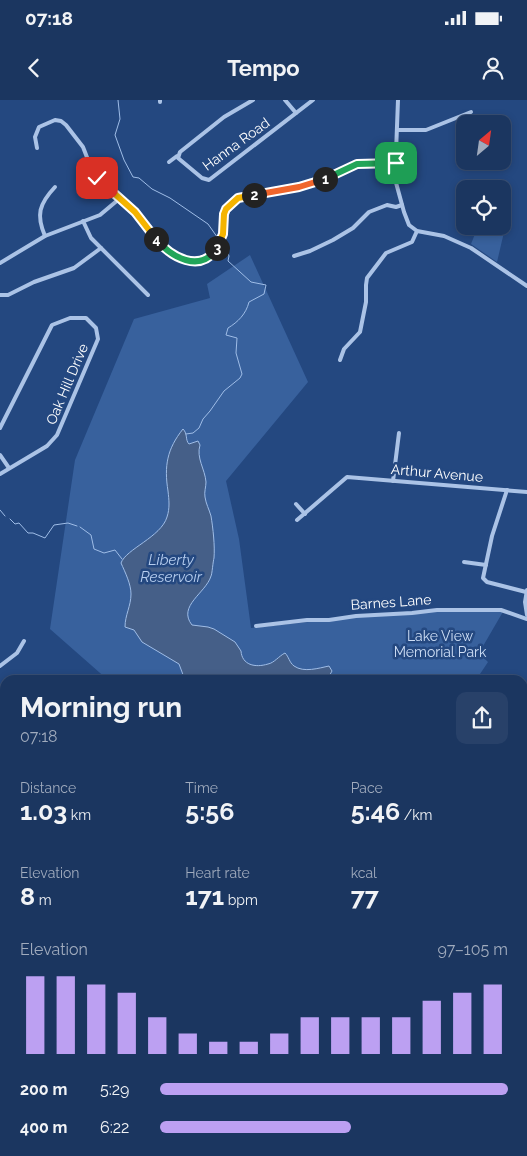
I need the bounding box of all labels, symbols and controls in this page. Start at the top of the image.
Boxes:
text: 07:18 [25,7,73,29]
icon: back [20,54,48,82]
icon: person [479,54,507,82]
text: Tempo [227,55,300,81]
street label: Hanna Road [199,114,273,174]
north arrow [456,115,511,170]
map controls [456,115,511,235]
pin [375,142,417,184]
icon: arrive [382,149,410,177]
pin [76,157,118,199]
icon: check [83,164,111,192]
pin: 1 [312,166,338,192]
text: 1 [322,171,329,187]
button: locate [456,180,511,235]
pin: 2 [242,182,266,208]
text: 2 [251,187,258,203]
pin: 4 [144,226,168,252]
text: 4 [153,231,161,247]
pin: 3 [204,236,230,260]
text: 3 [214,240,221,256]
street label: Oak Hill Drive [43,341,91,427]
street label: Arthur Avenue [390,461,484,485]
water label: Liberty Reservoir [140,551,203,586]
street label: Barnes Lane [350,591,432,613]
park label: Lake View Memorial Park [394,628,487,660]
text: Morning run [20,691,182,724]
button: share [456,692,508,744]
text: 07:18 [20,727,58,746]
text: Distance [20,780,76,796]
text: Time [185,780,218,796]
text: Pace [351,780,383,796]
text: 1.03 [20,796,67,826]
text: 5:56 [185,796,234,826]
text: 5:46 [351,796,400,826]
text: km [67,807,91,823]
text: /km [400,807,432,823]
text: Elevation [20,865,79,881]
text: Heart rate [185,865,250,881]
text: kcal [351,865,377,881]
text: 8 [20,881,35,911]
text: 171 [185,881,224,911]
text: 77 [351,881,379,911]
text: m [35,892,52,908]
text: bpm [224,892,258,908]
text: Elevation [20,940,88,959]
text: 97–105 m [437,940,508,959]
text: 200 m [20,1080,67,1099]
text: 5:29 [100,1080,129,1099]
text: 400 m [20,1118,68,1137]
text: 6:22 [100,1118,129,1137]

